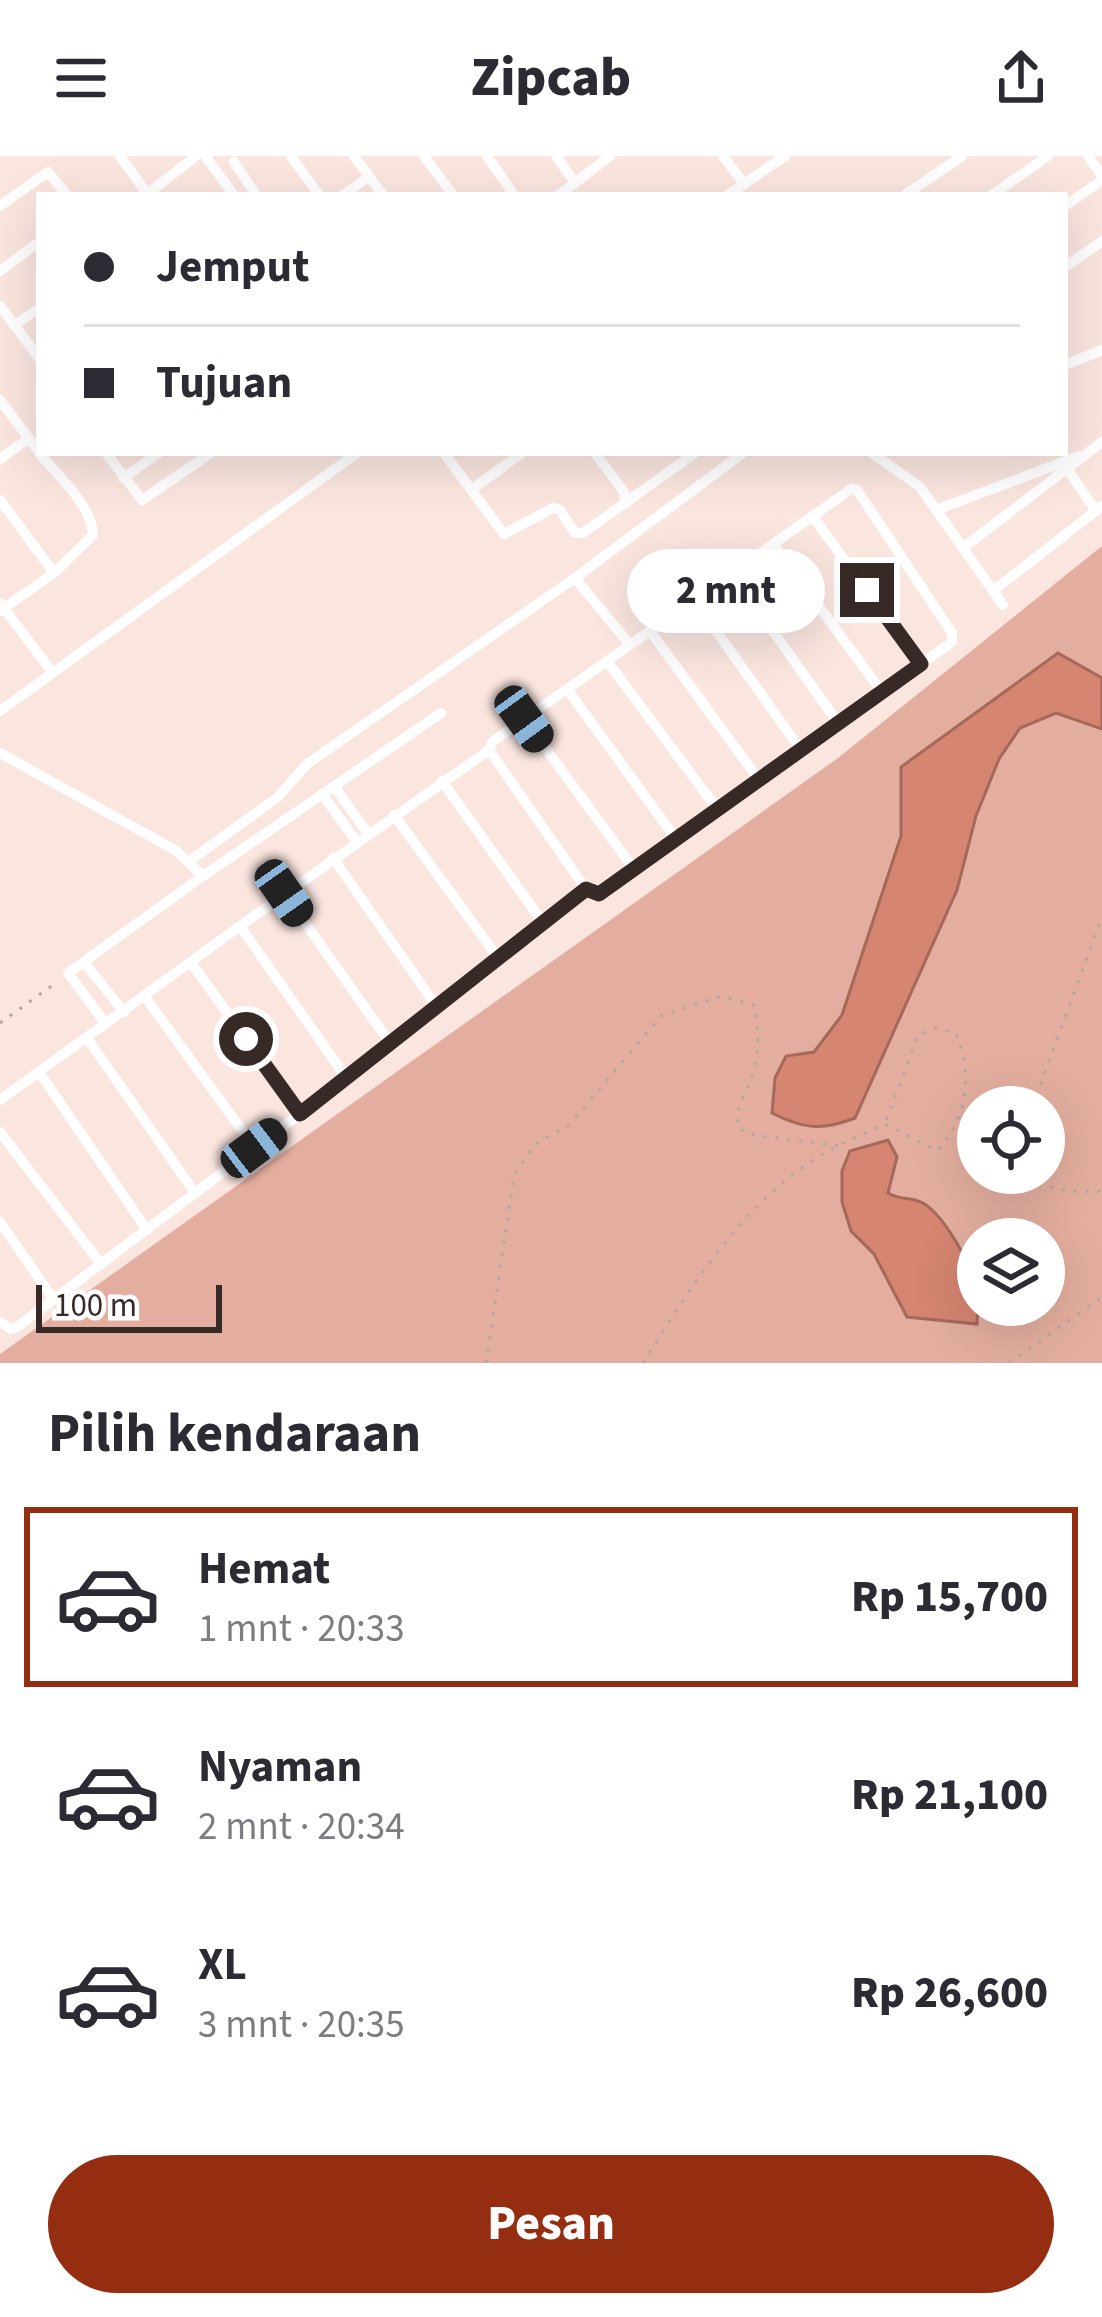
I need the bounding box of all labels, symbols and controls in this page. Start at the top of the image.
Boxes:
text: Zipcab [471,40,631,117]
icon: menu [48,45,114,111]
icon: share [988,45,1054,111]
text: Jemput [156,235,309,299]
text: Tujuan [156,351,292,415]
callout: 2 mnt [627,548,825,632]
text: 2 mnt [676,563,776,619]
route end [840,563,894,617]
car [488,679,560,759]
car [249,853,319,933]
route start [219,1012,273,1066]
map controls [957,1086,1065,1326]
button: locate [957,1086,1065,1194]
car [214,1112,294,1184]
button: layers [957,1218,1065,1326]
scale bar [36,1279,222,1332]
text: 100 m [54,1282,137,1329]
text: Pilih kendaraan [48,1396,421,1473]
text: Hemat [198,1537,330,1601]
icon: car [54,1543,162,1651]
text: Rp 15,700 [851,1565,1048,1629]
text: 1 mnt · 20:33 [198,1601,405,1657]
text: Nyaman [198,1735,362,1799]
icon: car [54,1741,162,1849]
text: Rp 21,100 [851,1763,1048,1827]
text: 2 mnt · 20:34 [198,1799,405,1855]
text: XL [198,1933,247,1997]
icon: car [54,1939,162,2047]
text: Rp 26,600 [851,1961,1048,2025]
text: 3 mnt · 20:35 [198,1997,405,2053]
button: Pesan [48,2155,1054,2293]

